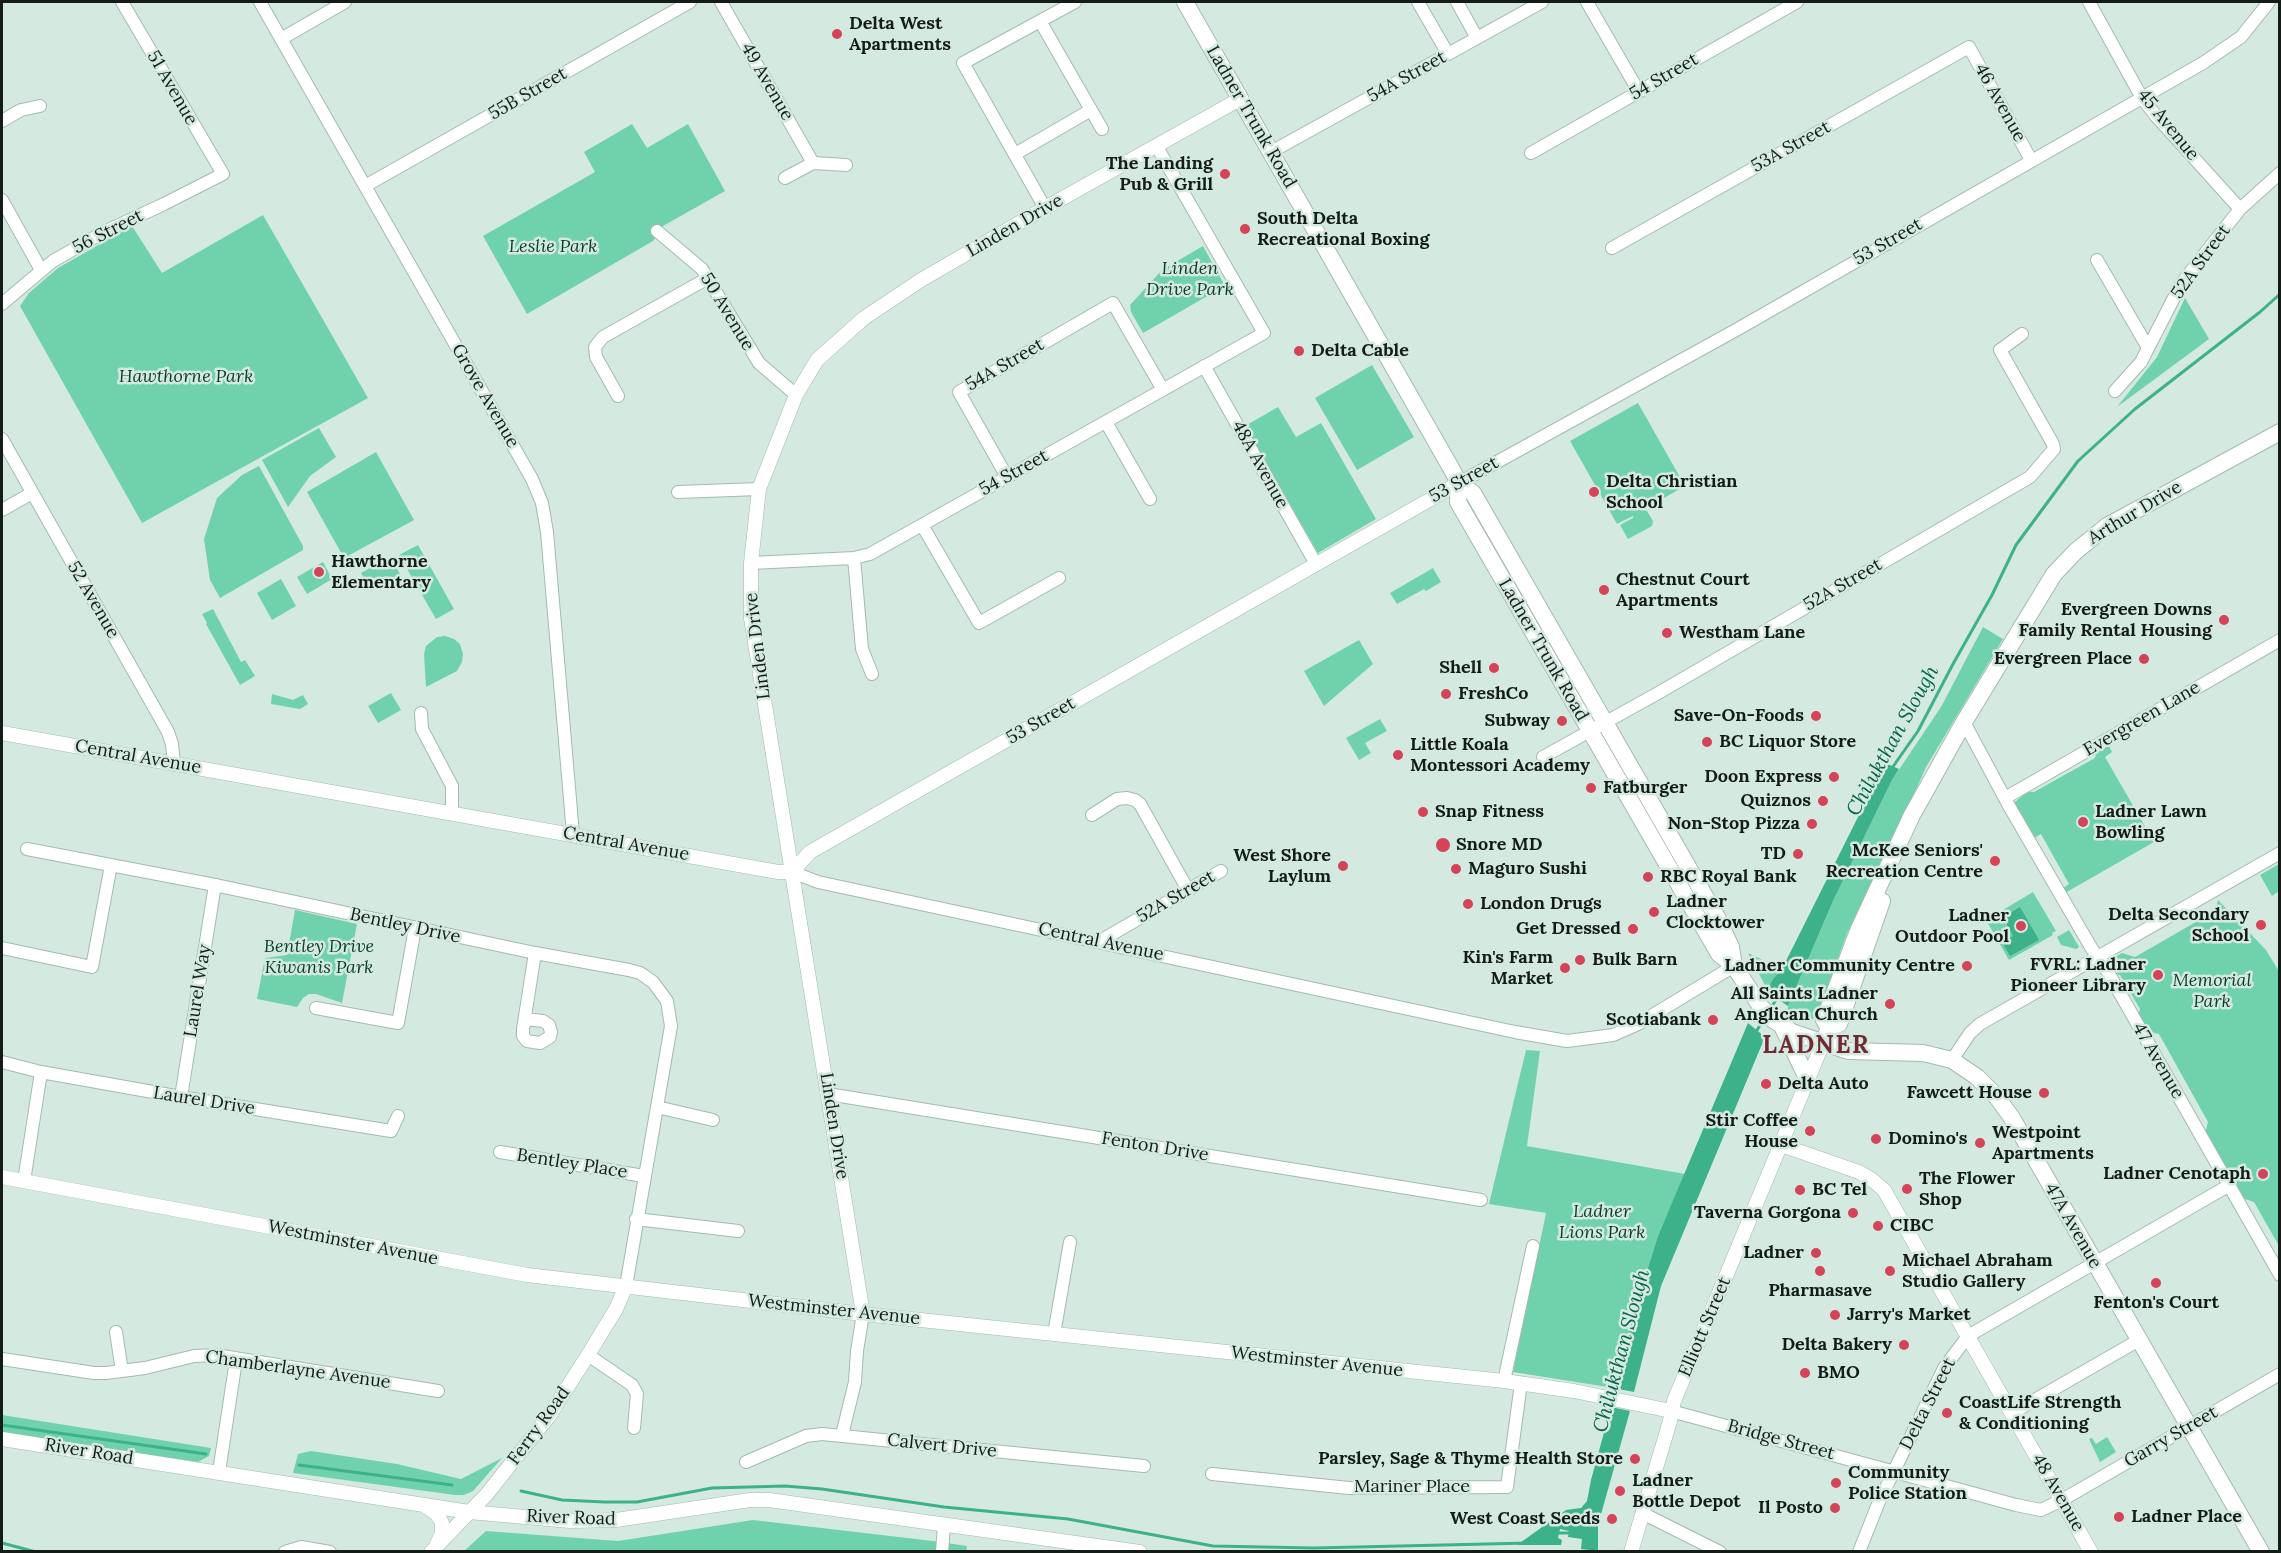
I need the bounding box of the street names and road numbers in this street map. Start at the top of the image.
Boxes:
street label: 49 Avenue [736,39,798,125]
street label: Ladner Trunk Road [1201,42,1301,192]
street label: 51 Avenue [142,47,202,129]
street label: 54A Street [1364,47,1450,107]
street label: 54 Street [1626,49,1702,105]
street label: 46 Avenue [1970,60,2030,146]
street label: 55B Street [485,63,571,125]
street label: 45 Avenue [2133,85,2203,165]
street label: 53A Street [1748,116,1834,178]
street label: Linden Drive [963,190,1067,262]
street label: 56 Street [69,205,147,259]
street label: 53 Street [1850,214,1926,270]
street label: 52A Street [2167,221,2235,303]
street label: 50 Avenue [695,269,759,355]
street label: 54A Street [962,334,1048,396]
street label: Grove Avenue [447,340,523,452]
street label: 48A Avenue [1227,417,1293,513]
street label: 54 Street [976,445,1052,501]
street label: 53 Street [1426,452,1502,508]
street label: Arthur Drive [2084,477,2186,549]
street label: 52A Street [1800,554,1886,616]
street label: 52 Avenue [62,558,124,642]
street label: Ladner Trunk Road [1493,575,1593,725]
street label: Linden Drive [741,591,775,701]
street label: Evergreen Lane [2080,677,2204,761]
street label: 53 Street [1003,693,1079,749]
street label: Central Avenue [73,735,203,779]
street label: Central Avenue [561,822,691,866]
street label: 52A Street [1133,866,1219,928]
street label: Bentley Drive [348,904,462,948]
street label: Central Avenue [1036,918,1166,966]
street label: Laurel Way [180,943,216,1039]
street label: 47 Avenue [2128,1019,2188,1103]
street label: Linden Drive [815,1071,853,1181]
street label: Laurel Drive [152,1082,256,1120]
street label: Fenton Drive [1100,1128,1210,1166]
street label: Bentley Place [515,1145,629,1183]
street label: 47A Avenue [2040,1180,2106,1272]
street label: Westminster Avenue [266,1216,440,1270]
street label: Elliott Street [1674,1274,1736,1380]
street label: Westminster Avenue [747,1290,921,1330]
street label: Westminster Avenue [1230,1342,1404,1382]
street label: Chamberlayne Avenue [204,1346,392,1394]
street label: Delta Street [1896,1355,1960,1453]
street label: Ferry Road [503,1383,575,1469]
street label: Garry Street [2121,1402,2221,1472]
street label: Bridge Street [1725,1415,1837,1465]
street label: Calvert Drive [886,1430,998,1462]
street label: River Road [43,1434,135,1470]
street label: 48 Avenue [2027,1450,2089,1536]
street label: Mariner Place [1354,1476,1470,1498]
street label: River Road [526,1506,616,1530]

